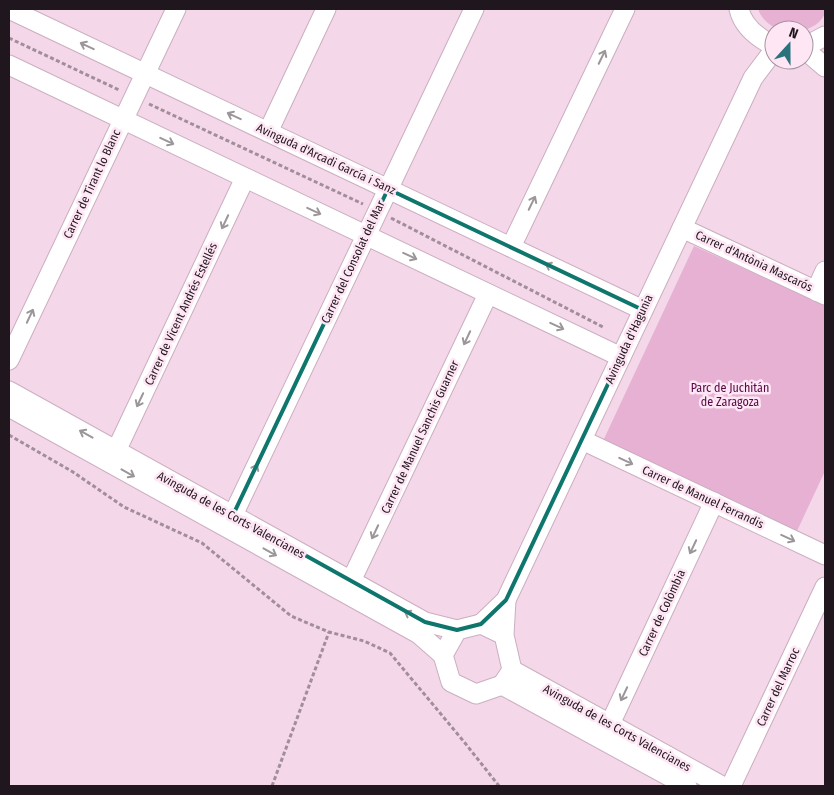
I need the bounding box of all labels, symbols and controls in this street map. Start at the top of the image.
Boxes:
north arrow [764,20,814,70]
text: N [787,24,800,43]
one-way arrow [80,41,95,50]
one-way arrow [597,49,607,64]
one-way arrow [227,110,242,120]
street label: Avinguda d'Arcadi García i Sanz [254,121,398,198]
street label: Carrer de Tirant lo Blanc [61,127,123,241]
one-way arrow [159,136,174,146]
one-way arrow [527,196,537,211]
street label: Carrer del Consolat del Mar [318,198,388,326]
one-way arrow [306,206,321,216]
one-way arrow [219,214,229,229]
street label: Carrer d'Antònia Mascarós [693,228,815,294]
street label: Carrer de Vicent Andrés Estellés [142,241,220,387]
one-way arrow [402,252,417,262]
one-way arrow [545,261,560,271]
street label: Avinguda d'Hagunia [602,292,656,386]
one-way arrow [25,309,35,324]
one-way arrow [549,322,564,331]
one-way arrow [462,330,472,345]
street label: Carrer de Manuel Sanchis Guarner [378,358,462,516]
park label: Parc de Juchitán de Zaragoza [691,381,769,409]
one-way arrow [135,393,145,408]
one-way arrow [79,428,93,438]
one-way arrow [618,456,633,466]
street label: Carrer de Manuel Ferrandis [640,463,766,531]
one-way arrow [249,464,259,479]
one-way arrow [120,469,135,478]
street label: Avinguda de les Corts Valencianes [155,469,307,561]
one-way arrow [370,524,379,539]
one-way arrow [780,533,795,543]
one-way arrow [688,539,698,554]
one-way arrow [262,548,277,557]
street label: Carrer de Colòmbia [636,567,688,659]
one-way arrow [405,609,419,619]
street label: Carrer del Marroc [754,645,802,729]
street label: Avinguda de les Corts Valencianes [541,682,693,774]
one-way arrow [619,686,628,701]

